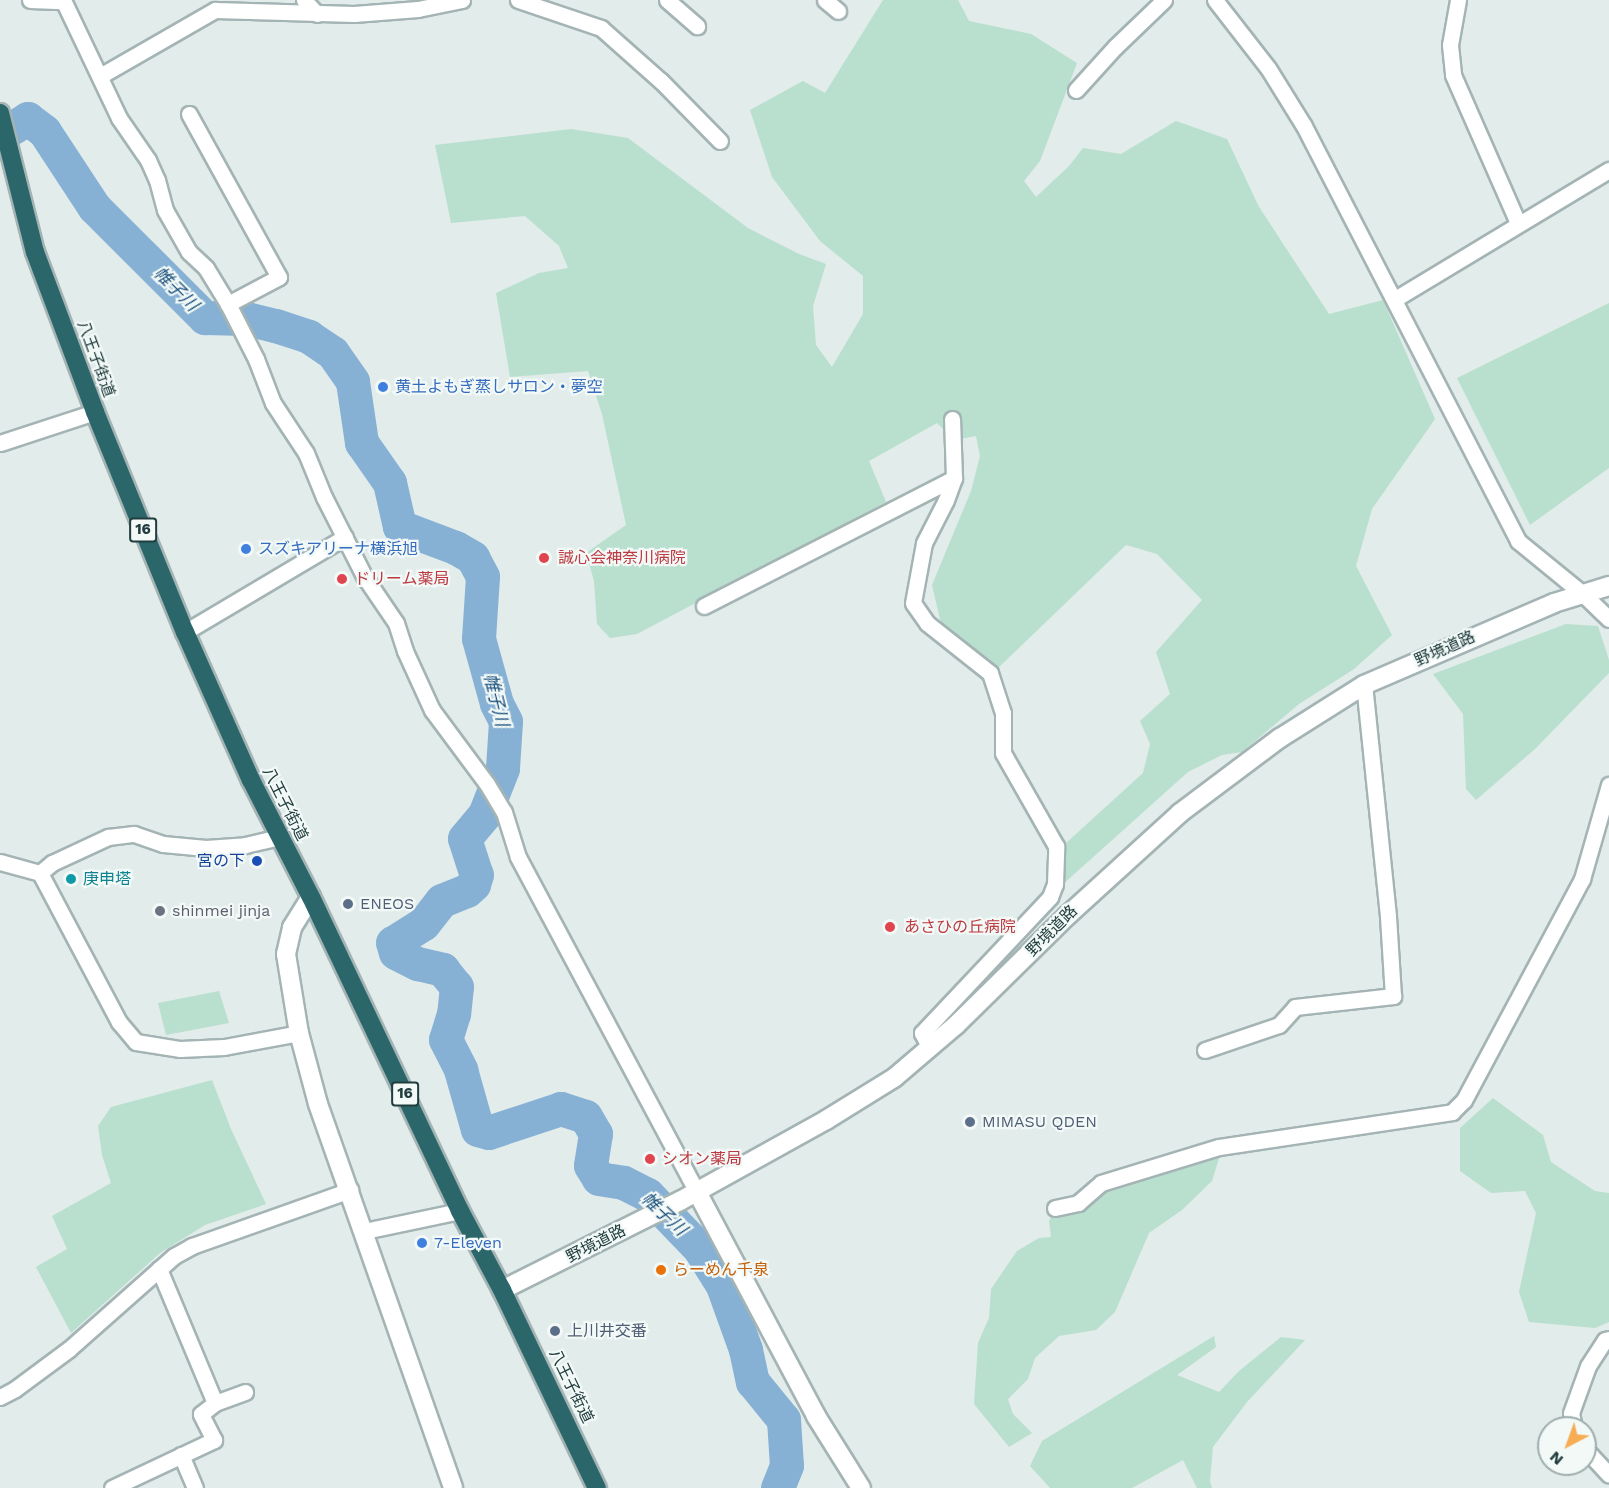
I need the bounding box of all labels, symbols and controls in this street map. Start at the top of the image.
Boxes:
water label: 帷子川 [149,262,203,316]
street label: 八王子街道 [73,318,119,400]
place label: 黄土よもぎ蒸しサロン・夢空 [395,377,603,397]
marker: 黄土よもぎ蒸しサロン・夢空 [376,380,390,394]
road number: 16 [128,518,158,542]
place label: スズキアリーナ横浜旭 [258,539,418,559]
marker: スズキアリーナ横浜旭 [239,542,253,556]
place label: 誠心会神奈川病院 [558,548,686,568]
marker: 誠心会神奈川病院 [535,549,553,567]
place label: ドリーム薬局 [354,569,450,589]
marker: ドリーム薬局 [335,572,349,586]
street label: 野境道路 [1412,627,1478,671]
water label: 帷子川 [479,671,513,729]
street label: 八王子街道 [258,764,312,844]
place label: 宮の下 [197,851,245,871]
marker: 宮の下 [250,854,264,868]
place label: 庚申塔 [83,869,131,889]
marker: 庚申塔 [64,872,78,886]
place label: ENEOS [360,894,414,914]
marker: ENEOS [341,897,355,911]
place label: shinmei jinja [172,901,270,921]
street label: 野境道路 [1023,902,1081,960]
marker: shinmei jinja [153,904,167,918]
place label: あさひの丘病院 [904,917,1016,937]
marker: あさひの丘病院 [881,918,899,936]
road number: 16 [390,1082,420,1106]
place label: MIMASU QDEN [982,1112,1097,1132]
marker: MIMASU QDEN [963,1115,977,1129]
place label: シオン薬局 [662,1149,742,1169]
marker: シオン薬局 [643,1152,657,1166]
water label: 帷子川 [637,1188,691,1240]
street label: 野境道路 [563,1221,629,1267]
place label: 7-Eleven [434,1233,502,1253]
marker: 7-Eleven [415,1236,429,1250]
place label: らーめん千泉 [673,1260,769,1280]
marker: らーめん千泉 [654,1263,668,1277]
place label: 上川井交番 [567,1321,647,1341]
marker: 上川井交番 [548,1324,562,1338]
street label: 八王子街道 [545,1346,597,1426]
north arrow [1537,1416,1597,1476]
text: N [1545,1447,1567,1470]

